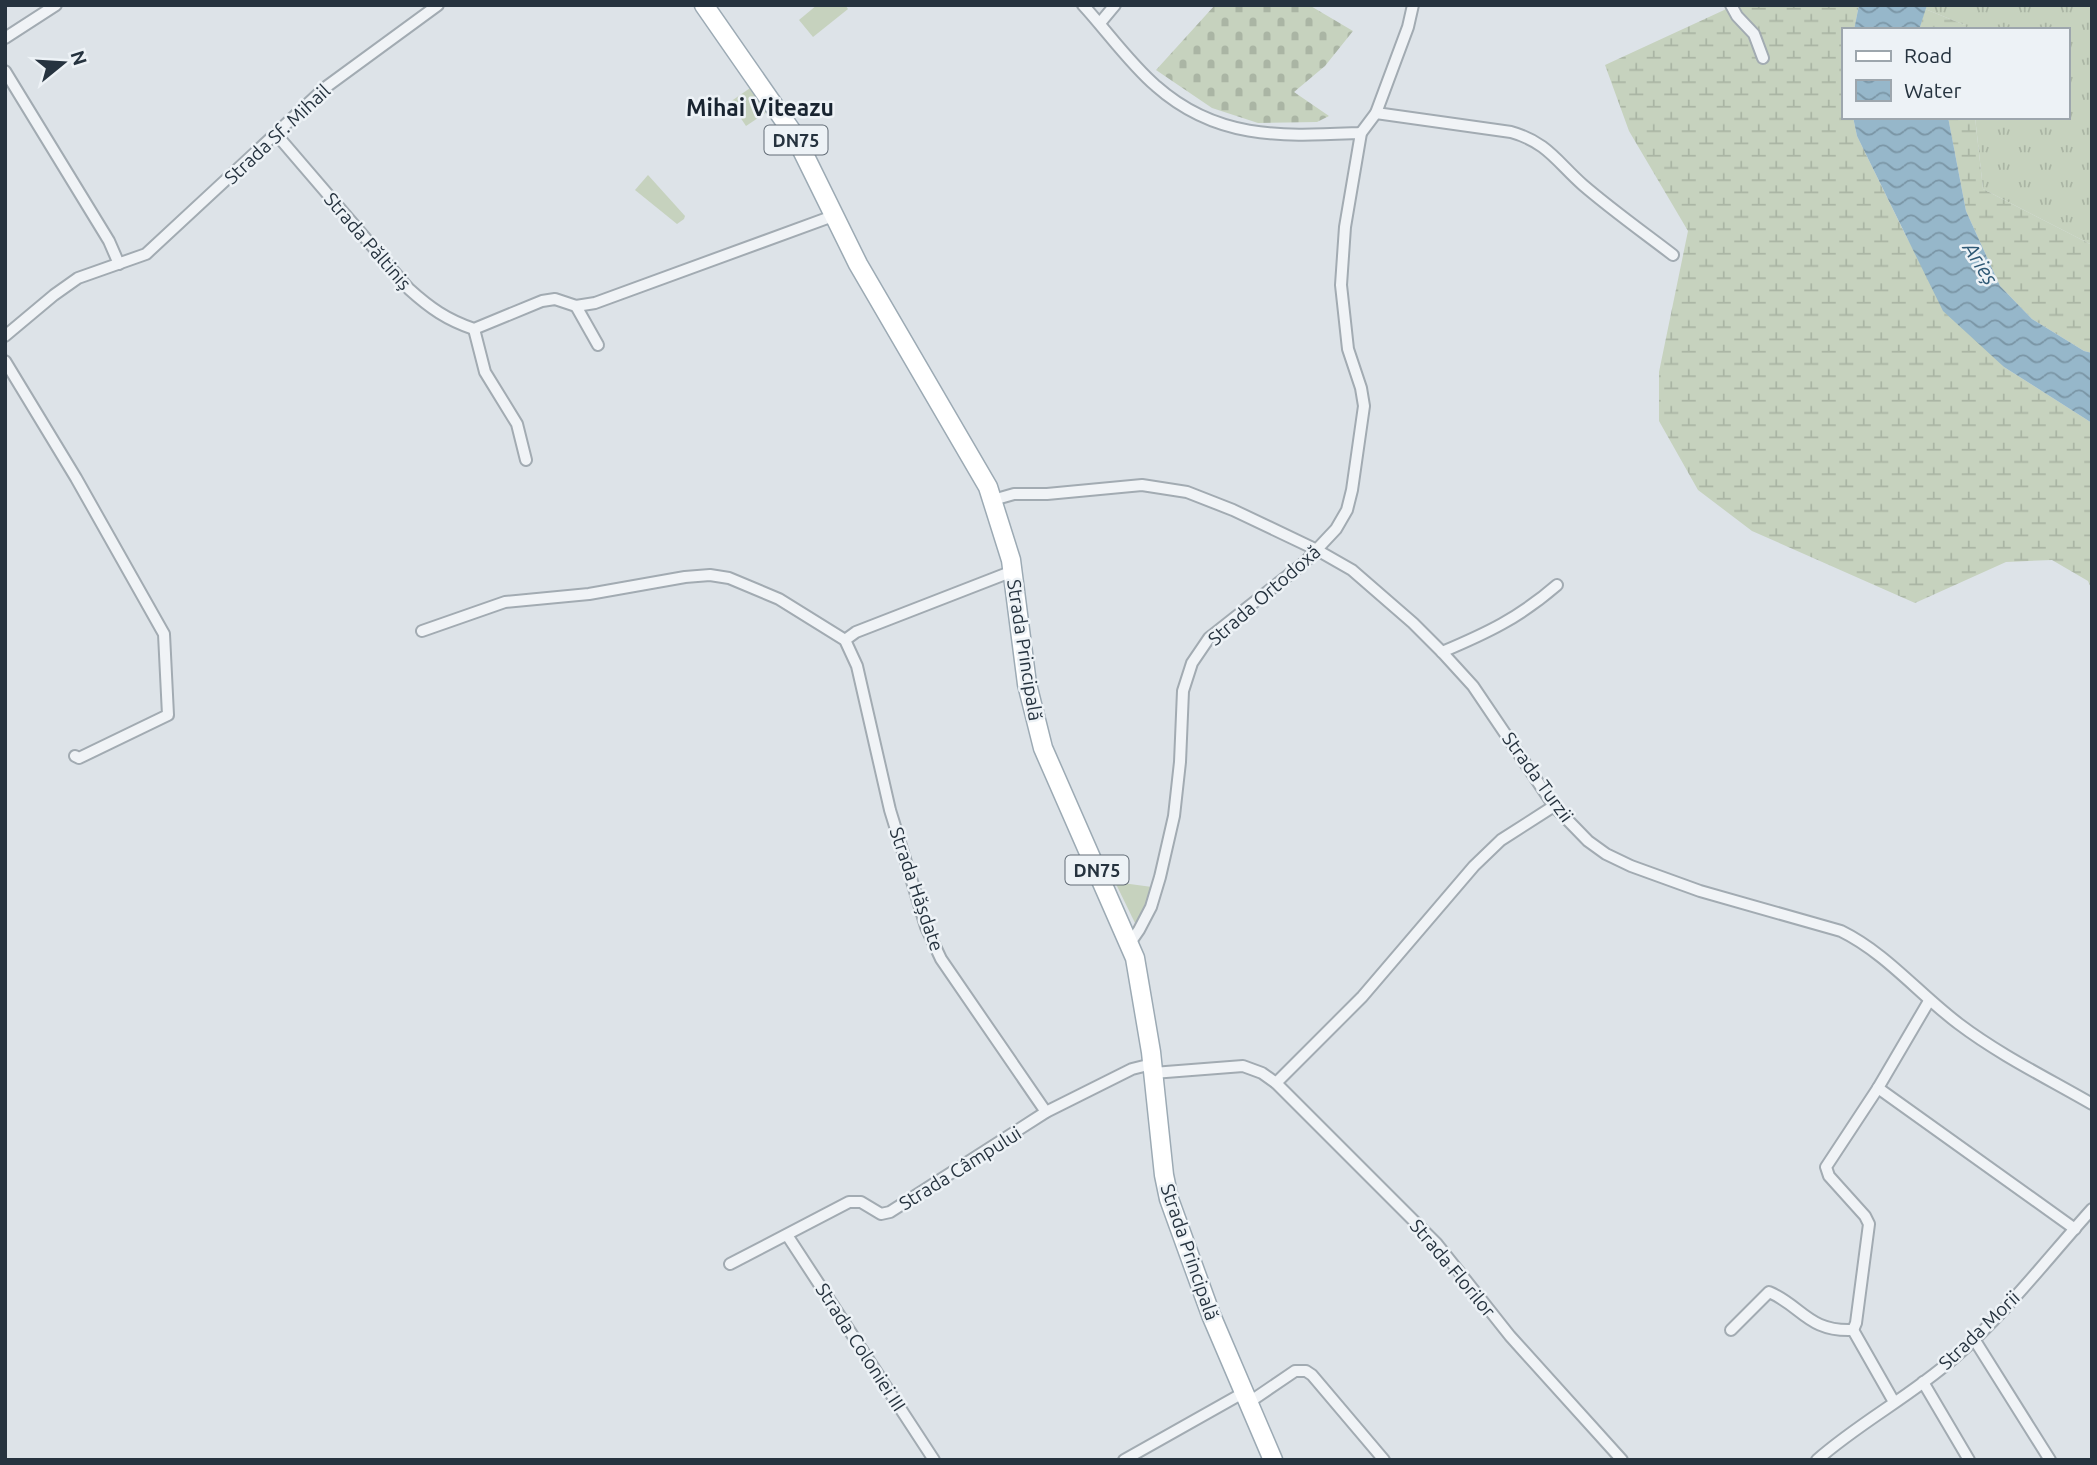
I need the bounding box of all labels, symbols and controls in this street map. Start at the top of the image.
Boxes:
north arrow [28,28,98,98]
legend [1842,28,2069,119]
text: Road [1904,43,1952,67]
text: N [67,48,92,68]
text: Water [1904,78,1962,102]
street label: Strada Sf. Mihail [220,79,334,189]
district label: Mihai Viteazu [686,95,834,120]
road number: DN75 [764,125,828,154]
street label: Strada Păltiniș [320,188,416,294]
water label: Arieș [1958,236,2004,289]
street label: Strada Ortodoxă [1203,540,1325,650]
street label: Strada Principală [1003,578,1047,722]
street label: Strada Turzii [1498,728,1578,826]
street label: Strada Hășdate [885,824,949,954]
road number: DN75 [1066,856,1128,884]
street label: Strada Câmpului [895,1122,1025,1214]
street label: Strada Principală [1156,1181,1224,1323]
street label: Strada Florilor [1406,1215,1500,1321]
street label: Strada Coloniei III [811,1279,911,1415]
street label: Strada Morii [1934,1286,2024,1374]

